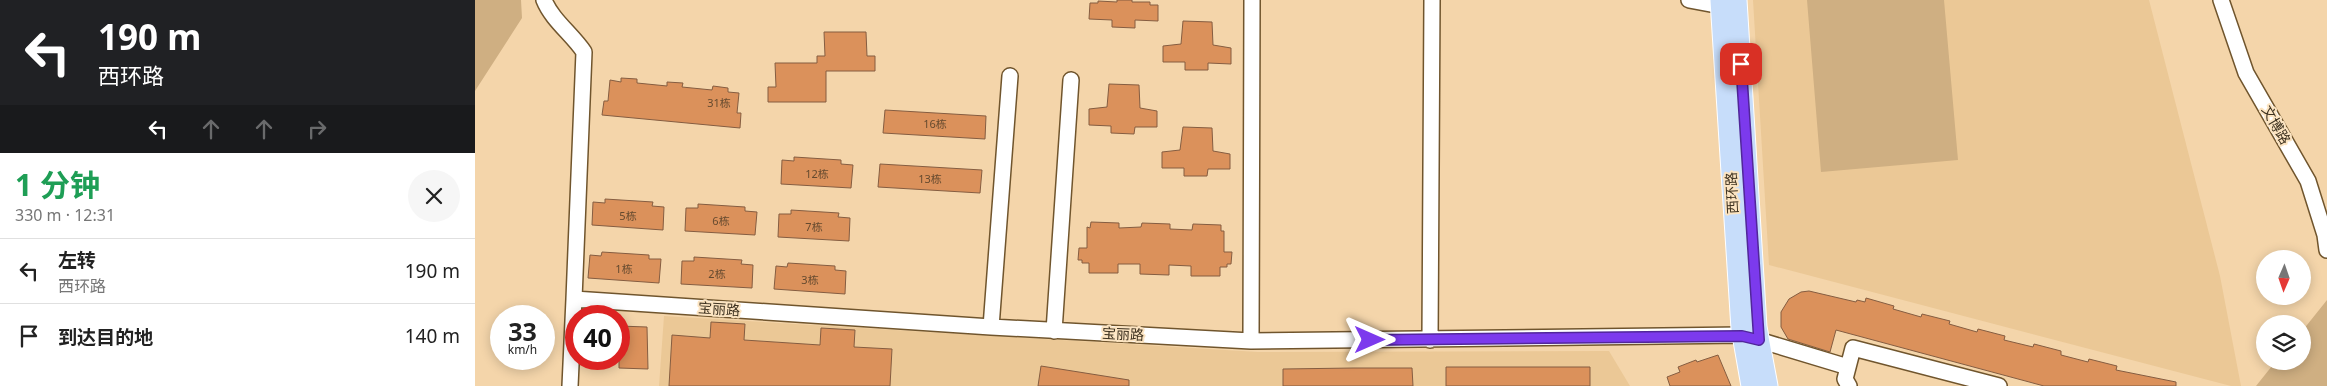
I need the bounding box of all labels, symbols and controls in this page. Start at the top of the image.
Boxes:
text: 190 m [98,13,201,60]
icon: left [15,20,80,85]
pin [1720,43,1762,85]
icon: arrive [1727,50,1755,78]
text: 西环路 [98,60,164,90]
house number: 31栋 [707,95,731,110]
street label: 文博路 [2258,102,2295,148]
icon: left [144,115,172,143]
icon: ahead [197,115,225,143]
icon: ahead [250,115,278,143]
icon: right [303,115,331,143]
house number: 16栋 [923,116,947,131]
text: 1 分钟 [15,164,100,205]
house number: 12栋 [805,166,829,181]
button: close [408,170,460,222]
house number: 13栋 [918,171,942,186]
street label: 西环路 [1721,172,1742,214]
text: 330 m · 12:31 [15,204,115,226]
house number: 5栋 [619,208,637,223]
house number: 6栋 [712,213,730,228]
house number: 7栋 [805,219,823,234]
text: 左转 [58,247,96,273]
north arrow [2256,250,2311,305]
map controls [2256,250,2311,370]
icon: left [15,257,43,285]
text: 190 m [405,258,460,284]
house number: 1栋 [615,261,633,276]
house number: 2栋 [708,266,726,281]
house number: 3栋 [801,272,819,287]
text: 西环路 [58,275,106,297]
street label: 宝丽路 [697,298,741,319]
speed limit sign: 40 [565,305,630,370]
position arrow [1343,313,1395,365]
text: 33 [508,314,537,348]
button: layers [2256,315,2311,370]
icon: arrive [15,322,43,350]
text: 140 m [405,323,460,349]
street label: 宝丽路 [1102,323,1144,344]
text: 到达目的地 [58,324,153,350]
text: km/h [508,341,537,358]

